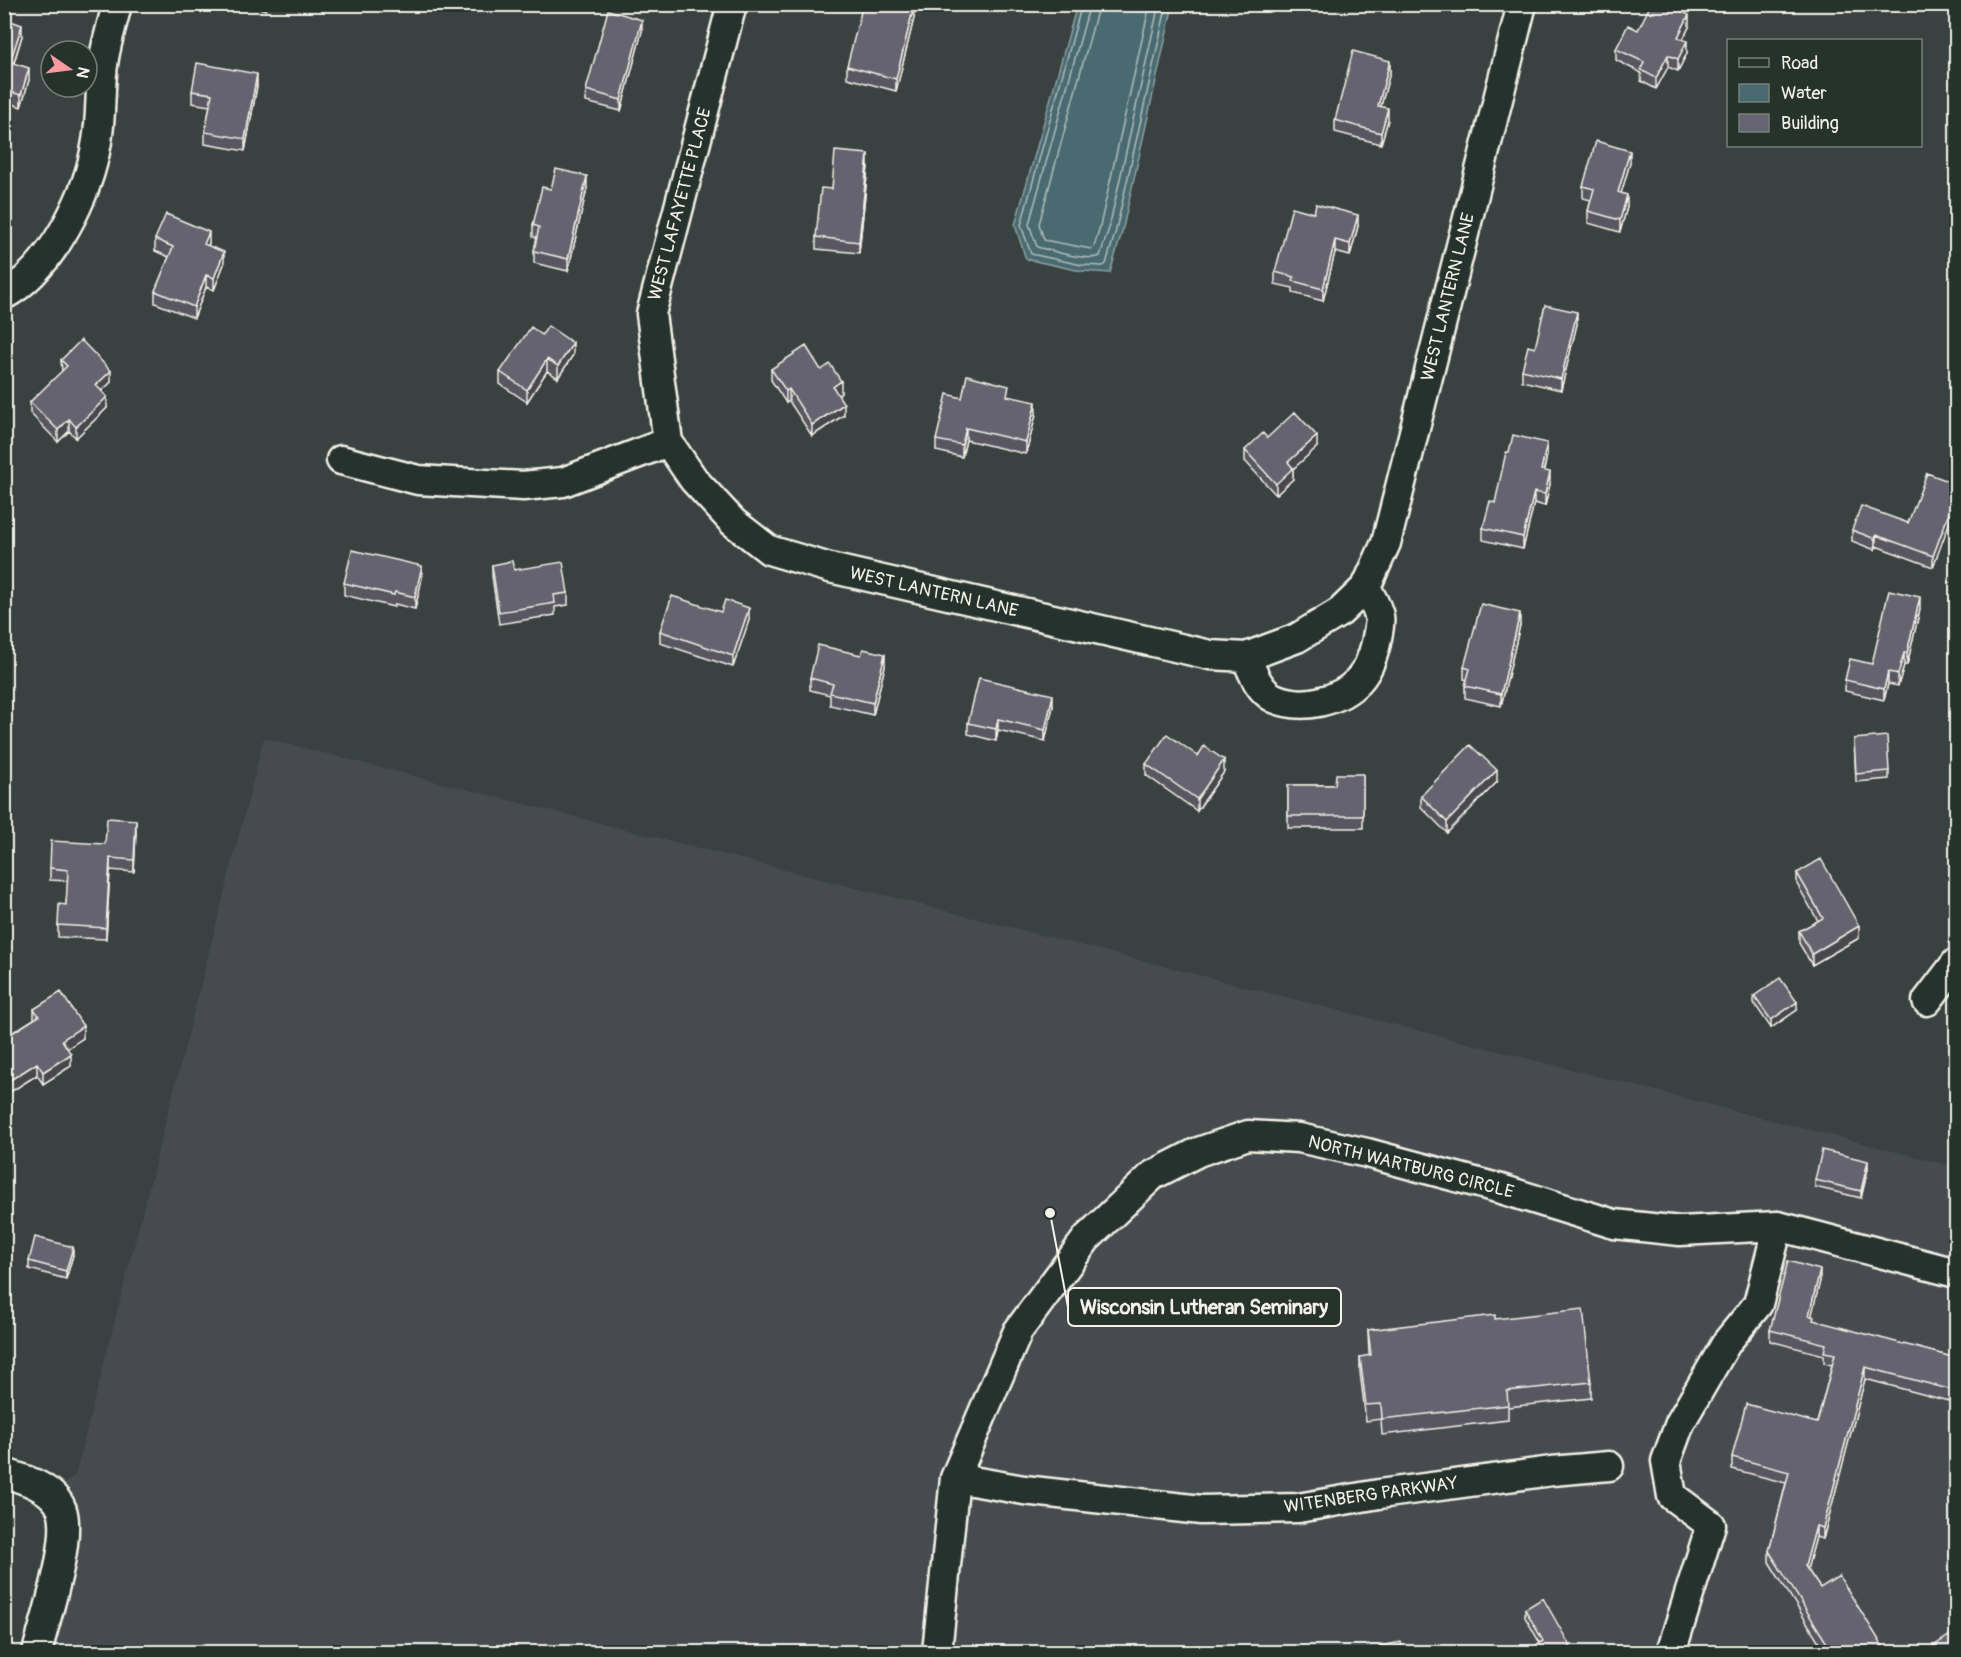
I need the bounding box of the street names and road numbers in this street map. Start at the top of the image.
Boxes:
street label: WEST LAFAYETTE PLACE [643,105,717,303]
street label: WEST LANTERN LANE [1416,211,1480,383]
street label: WEST LANTERN LANE [847,561,1021,623]
street label: NORTH WARTBURG CIRCLE [1306,1130,1516,1204]
street label: WITENBERG PARKWAY [1283,1471,1460,1519]

